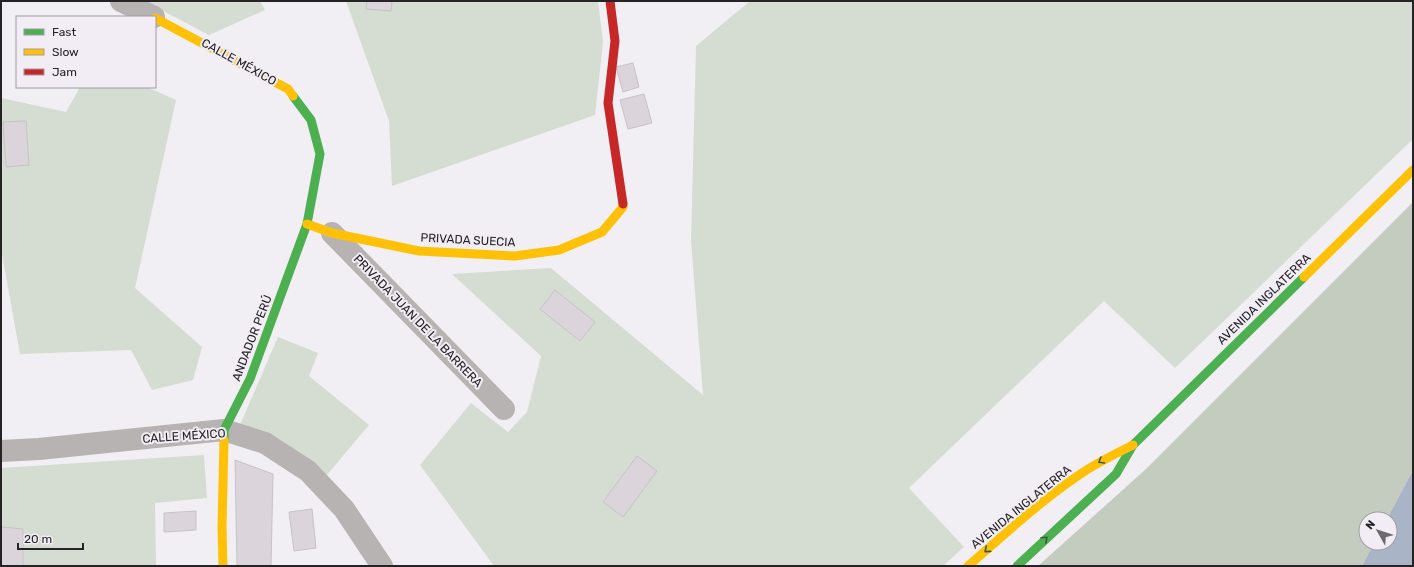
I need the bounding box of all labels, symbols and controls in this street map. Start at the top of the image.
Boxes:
legend [16,16,156,88]
text: Fast [52,25,76,39]
street label: CALLE MÉXICO [199,36,279,88]
text: Slow [52,45,79,59]
text: Jam [52,65,77,79]
street label: PRIVADA SUECIA [420,231,516,249]
street label: AVENIDA INGLATERRA [1214,251,1314,347]
street label: PRIVADA JUAN DE LA BARRERA [351,252,485,390]
street label: ANDADOR PERÚ [229,293,275,383]
street label: CALLE MÉXICO [142,426,226,446]
one-way arrow [1098,457,1105,464]
street label: AVENIDA INGLATERRA [968,462,1074,552]
north arrow [1358,511,1398,551]
text: N [1363,518,1378,532]
scale bar [18,525,83,551]
text: 20 m [24,532,52,546]
one-way arrow [1041,537,1048,544]
one-way arrow [985,545,992,552]

